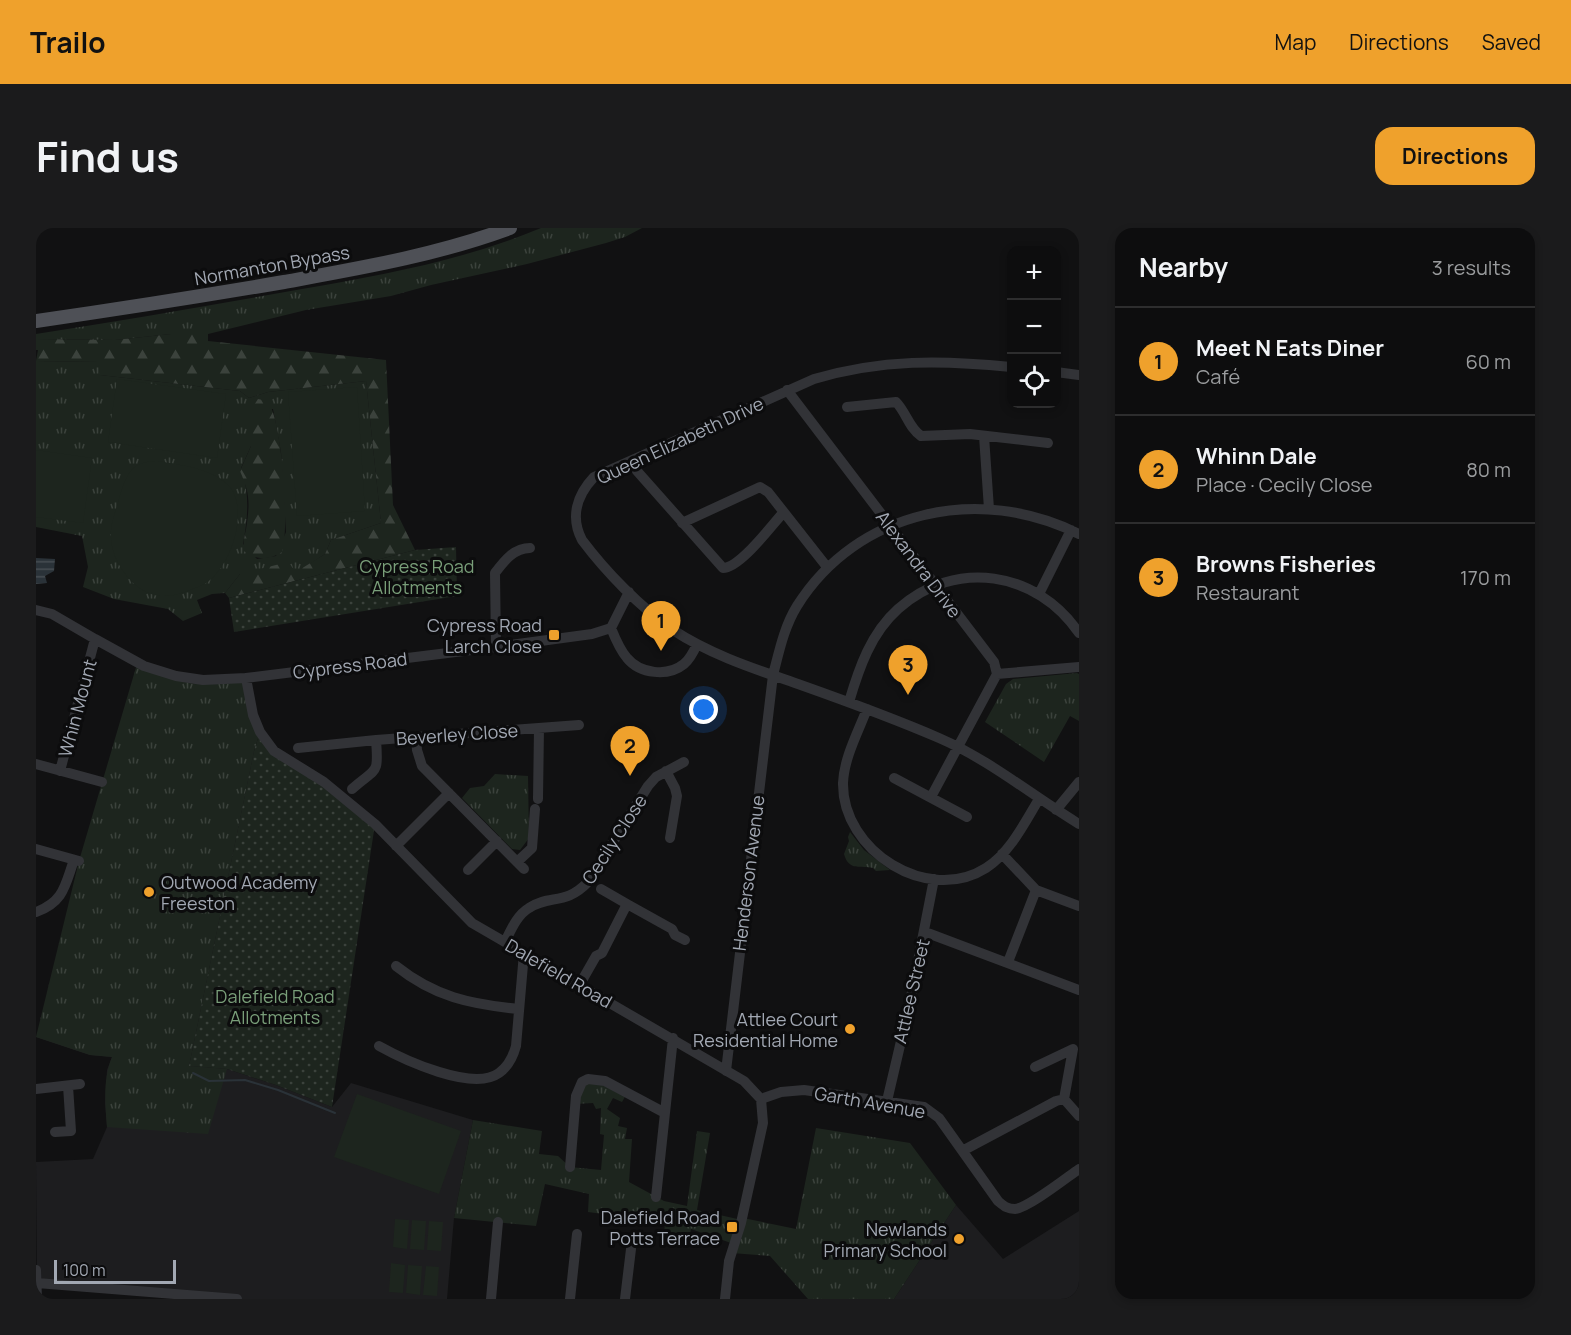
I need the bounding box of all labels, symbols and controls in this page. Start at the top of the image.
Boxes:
text: Trailo [30,23,106,61]
text: Map [1275,28,1316,56]
text: Directions [1349,28,1449,56]
text: Saved [1482,28,1541,56]
text: Find us [36,127,179,185]
button: Directions [1375,127,1535,185]
street label: Normanton Bypass [192,240,352,290]
map controls [1007,246,1061,408]
button: + [1007,246,1061,300]
text: Nearby [1139,249,1228,285]
text: 3 results [1432,254,1511,281]
button: − [1007,300,1061,354]
text: Meet N Eats Diner [1196,333,1384,363]
text: 1 [1154,348,1163,375]
text: 60 m [1465,348,1511,375]
button: locate [1007,354,1061,408]
text: Café [1196,363,1240,390]
street label: Queen Elizabeth Drive [593,391,767,489]
text: Whinn Dale [1196,441,1317,471]
text: 2 [1153,456,1164,483]
text: 80 m [1466,456,1511,483]
text: Place · Cecily Close [1196,471,1372,498]
street label: Alexandra Drive [871,506,967,622]
text: Browns Fisheries [1196,549,1376,579]
park label: Cypress Road Allotments [359,554,475,599]
text: 3 [1153,564,1164,591]
text: 170 m [1460,564,1511,591]
text: Restaurant [1196,579,1300,606]
pin: 1 [642,602,680,651]
place label: Cypress Road Larch Close [427,613,542,658]
marker: Cypress Road Larch Close [547,628,561,642]
street label: Cypress Road [291,646,409,684]
pin: 3 [888,646,928,695]
street label: Whin Mount [52,656,102,760]
your location [689,695,718,724]
street label: Beverley Close [395,718,519,750]
pin: 2 [610,726,650,776]
street label: Cecily Close [576,790,652,888]
street label: Henderson Avenue [727,794,769,952]
place label: Outwood Academy Freeston [161,870,318,915]
marker: Outwood Academy Freeston [142,885,156,899]
street label: Dalefield Road [501,933,617,1013]
street label: Attlee Street [887,936,935,1046]
park label: Dalefield Road Allotments [215,984,335,1029]
place label: Attlee Court Residential Home [693,1007,838,1052]
marker: Attlee Court Residential Home [843,1022,857,1036]
street label: Garth Avenue [813,1080,927,1124]
place label: Dalefield Road Potts Terrace [601,1205,720,1250]
place label: Newlands Primary School [823,1217,947,1262]
marker: Dalefield Road Potts Terrace [725,1220,739,1234]
marker: Newlands Primary School [952,1232,966,1246]
scale bar [54,1257,176,1284]
text: 100 m [63,1259,106,1281]

